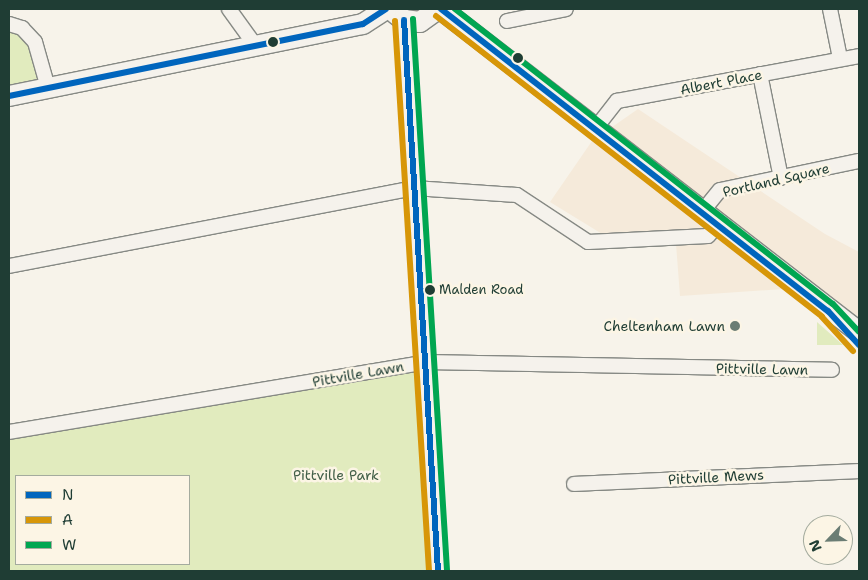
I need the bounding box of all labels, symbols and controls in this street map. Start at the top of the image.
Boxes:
unlabelled marker [268,37,278,47]
unlabelled marker [513,53,523,63]
street label: Albert Place [679,66,763,98]
street label: Portland Square [721,160,831,200]
place label: Malden Road [439,282,524,298]
marker: Malden Road [425,285,435,295]
place label: Cheltenham Lawn [604,318,725,334]
marker: Cheltenham Lawn [729,320,741,332]
street label: Pittville Lawn [311,358,405,390]
street label: Pittville Lawn [716,360,808,378]
street label: Pittville Mews [668,466,764,488]
park label: Pittville Park [293,467,379,483]
legend [15,475,190,565]
text: N [62,485,73,505]
text: A [62,510,73,530]
north arrow [803,515,853,565]
text: W [62,535,76,555]
text: N [805,537,826,554]

